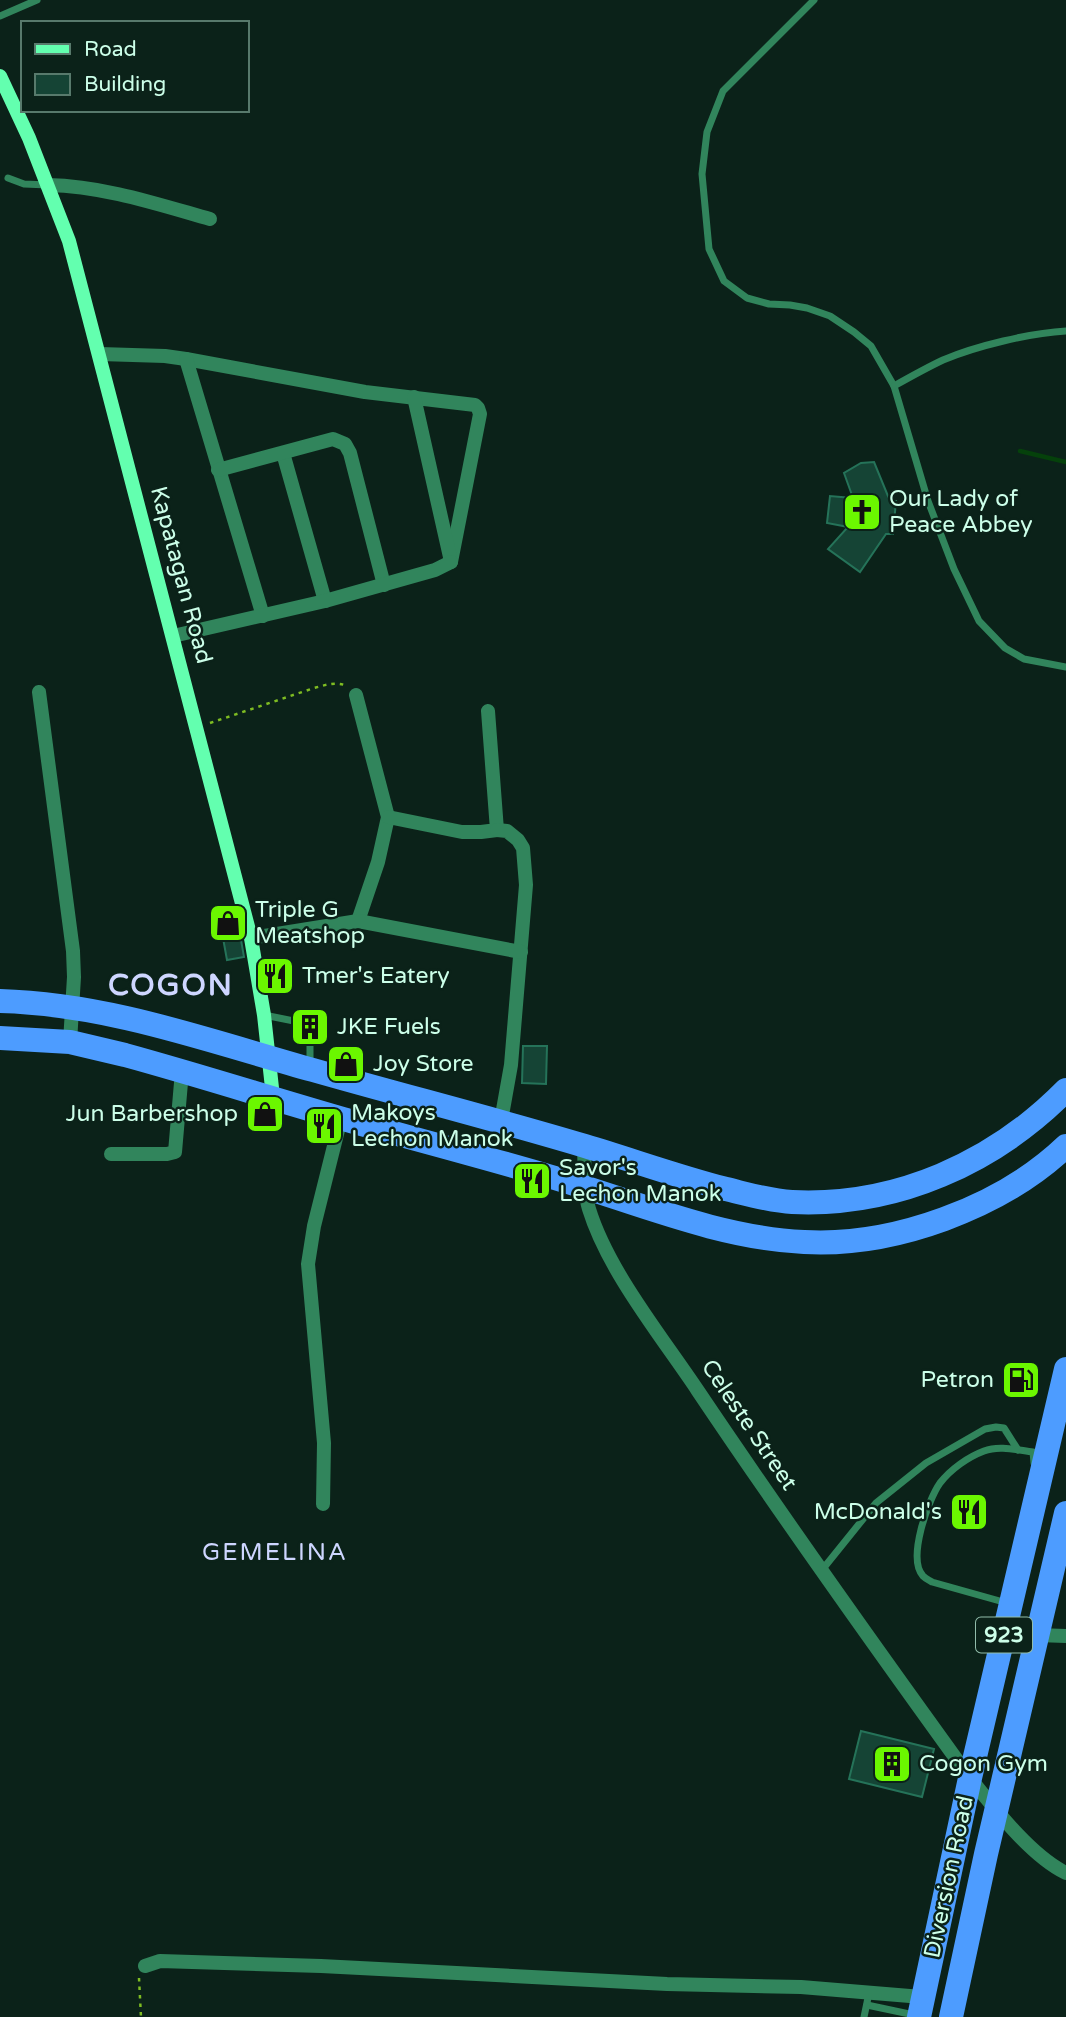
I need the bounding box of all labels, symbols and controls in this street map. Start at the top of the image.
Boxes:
legend [21,21,248,112]
text: Road [84,37,137,62]
text: Building [84,72,166,97]
street label: Kapatagan Road [144,483,218,667]
place label: Our Lady of Peace Abbey [889,485,1033,539]
church icon: Our Lady of Peace Abbey [841,491,883,533]
place label: Triple G Meatshop [255,896,365,950]
shop icon: Triple G Meatshop [207,902,249,944]
restaurant icon: Tmer's Eatery [254,955,296,997]
place label: Tmer's Eatery [302,962,450,990]
district label: COGON [108,967,234,1004]
building icon: JKE Fuels [289,1006,331,1048]
place label: JKE Fuels [337,1013,441,1041]
shop icon: Joy Store [325,1043,367,1085]
place label: Joy Store [373,1050,474,1078]
shop icon: Jun Barbershop [244,1093,286,1135]
place label: Makoys Lechon Manok [351,1099,513,1153]
place label: Jun Barbershop [66,1100,238,1128]
restaurant icon: Makoys Lechon Manok [303,1105,345,1147]
place label: Savor's Lechon Manok [559,1154,721,1208]
restaurant icon: Savor's Lechon Manok [511,1160,553,1202]
street label: Celeste Street [695,1354,803,1496]
fuel station icon: Petron [1000,1359,1042,1401]
place label: Petron [921,1366,994,1394]
restaurant icon: McDonald's [948,1491,990,1533]
place label: McDonald's [814,1498,942,1526]
district label: GEMELINA [202,1538,348,1567]
road number: 923 [976,1618,1032,1652]
building icon: Cogon Gym [871,1743,913,1785]
place label: Cogon Gym [919,1750,1048,1778]
street label: Diversion Road [918,1793,980,1961]

